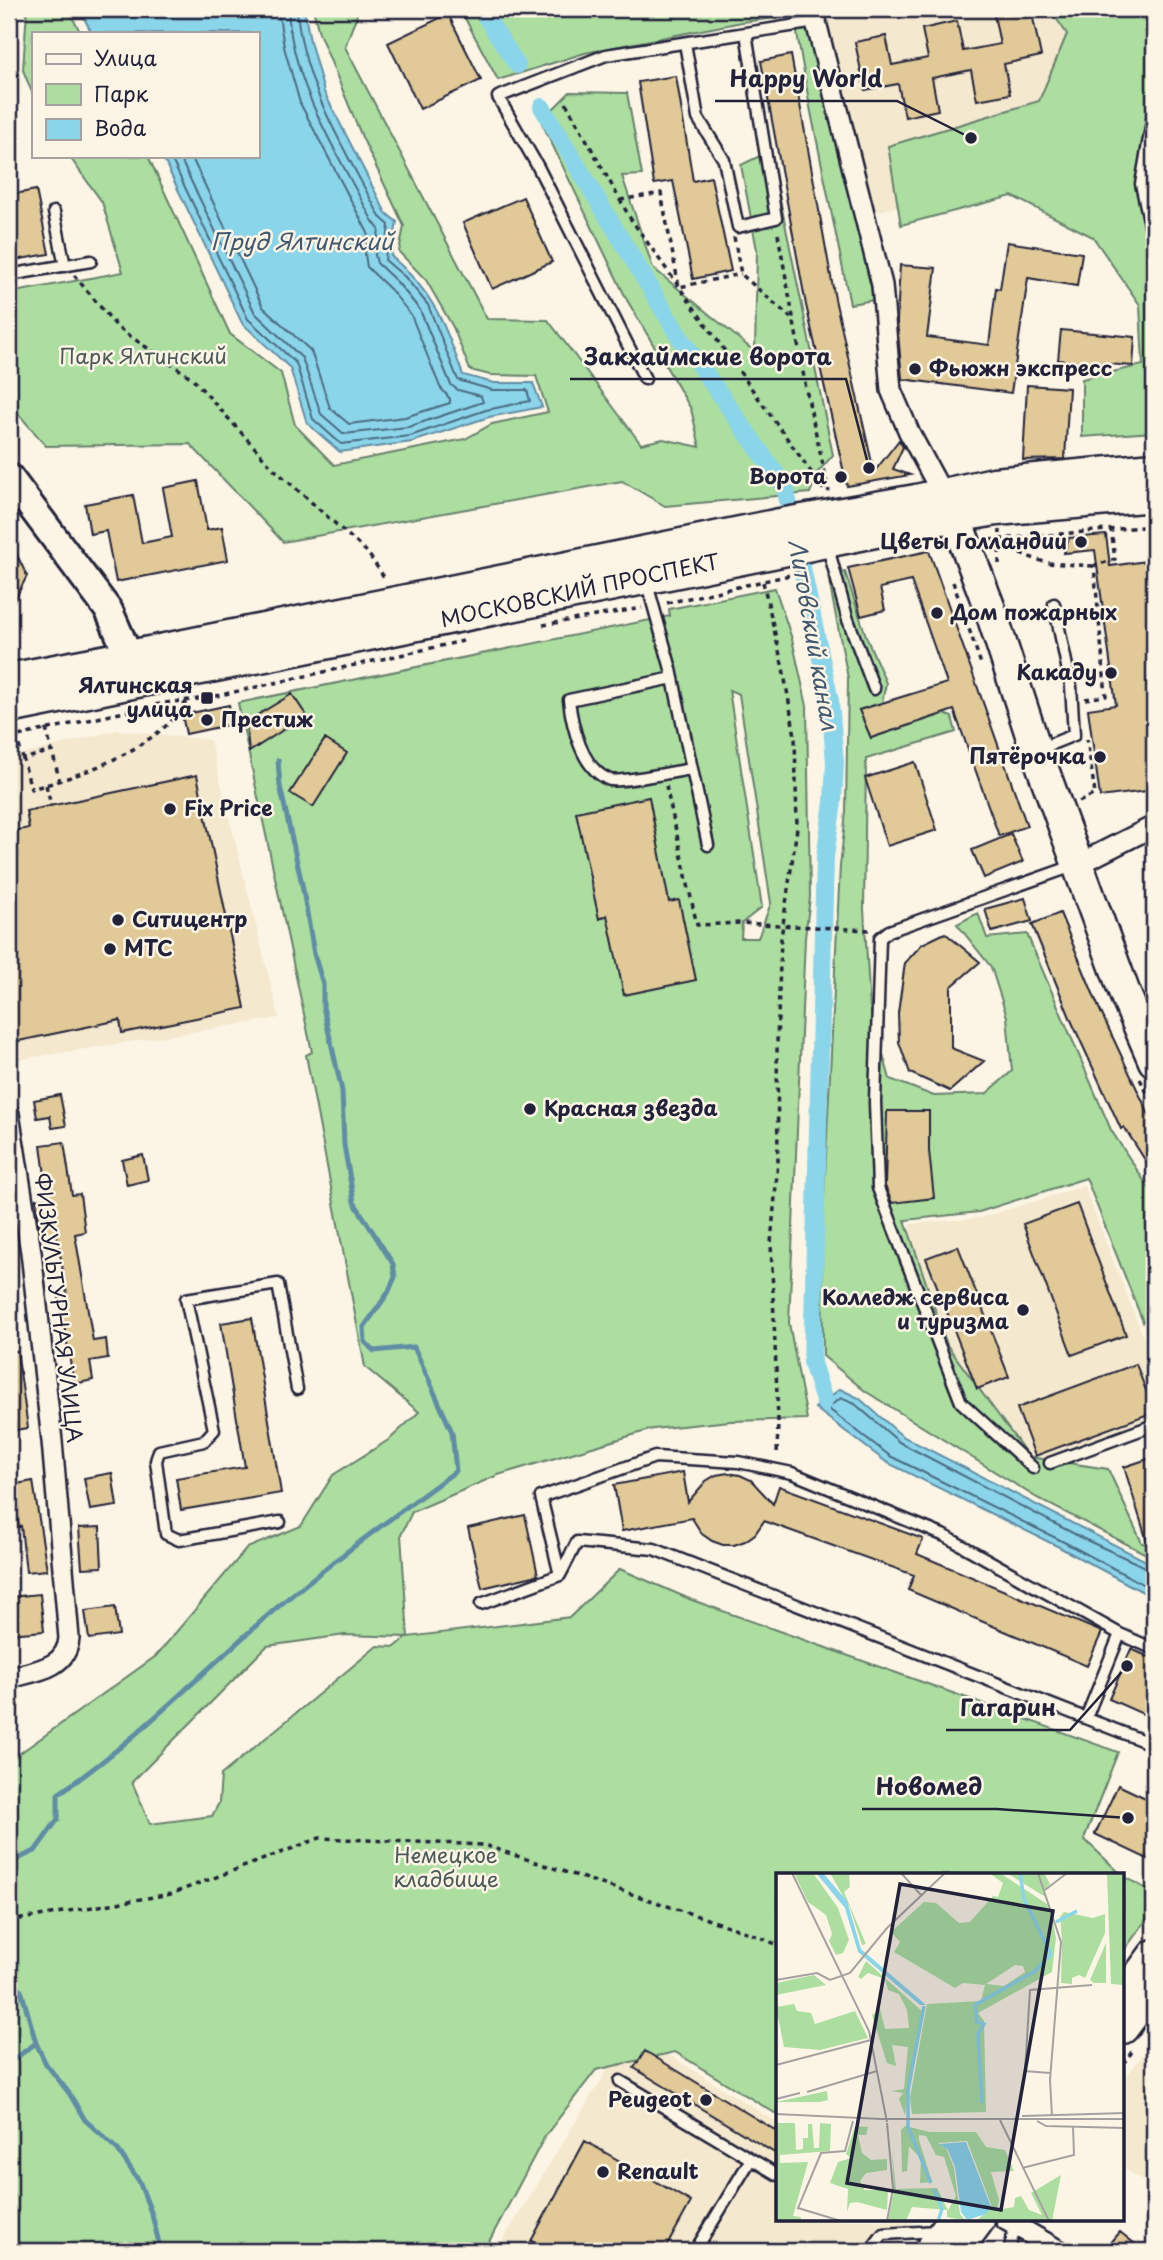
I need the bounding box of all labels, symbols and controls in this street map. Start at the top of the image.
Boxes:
legend [32,32,259,158]
text: Улица [94,41,157,73]
callout: Happy World [715,57,897,101]
text: Happy World [729,60,883,95]
text: Парк [94,77,149,109]
text: Вода [94,111,146,143]
water label: Пруд Ялтинский [211,223,397,258]
callout: Закхаймские ворота [570,335,846,379]
text: Закхаймские ворота [583,338,832,373]
park label: Парк Ялтинский [59,339,227,371]
place label: Фьюжн экспресс [929,351,1112,383]
marker: Фьюжн экспресс [907,361,923,377]
place label: Ворота [749,459,828,491]
marker: Ворота [833,469,849,485]
place label: Цветы Голландии [880,524,1067,556]
marker: Цветы Голландии [1073,534,1089,550]
water label: Литовский канал [780,536,849,733]
street label: МОСКОВСКИЙ ПРОСПЕКТ [437,544,723,634]
place label: Дом пожарных [950,595,1117,627]
marker: Дом пожарных [929,605,945,621]
place label: Какаду [1016,655,1097,687]
marker: Какаду [1103,665,1119,681]
place label: Ялтинская улица [79,668,193,724]
marker: Ялтинская улица [199,690,215,706]
place label: Престиж [221,702,313,734]
marker: Престиж [199,712,215,728]
place label: Пятёрочка [969,739,1086,771]
marker: Пятёрочка [1092,749,1108,765]
place label: Fix Price [184,791,273,823]
marker: Fix Price [162,801,178,817]
place label: Ситицентр [132,902,247,934]
marker: Ситицентр [110,912,126,928]
place label: МТС [124,931,173,963]
marker: МТС [102,941,118,957]
place label: Красная звезда [544,1091,718,1123]
marker: Красная звезда [522,1101,538,1117]
street label: ФИЗКУЛЬТУРНАЯ УЛИЦА [28,1171,92,1444]
place label: Колледж сервиса и туризма [822,1280,1010,1336]
marker: Колледж сервиса и туризма [1015,1302,1031,1318]
callout: Гагарин [946,1686,1070,1730]
text: Гагарин [960,1689,1056,1724]
callout: Новомед [862,1765,997,1809]
text: Новомед [876,1768,982,1803]
park label: Немецкое кладбище [393,1838,499,1894]
inset map [776,1873,1124,2222]
place label: Peugeot [608,2082,692,2114]
marker: Peugeot [698,2092,714,2108]
place label: Renault [617,2154,699,2186]
marker: Renault [595,2164,611,2180]

